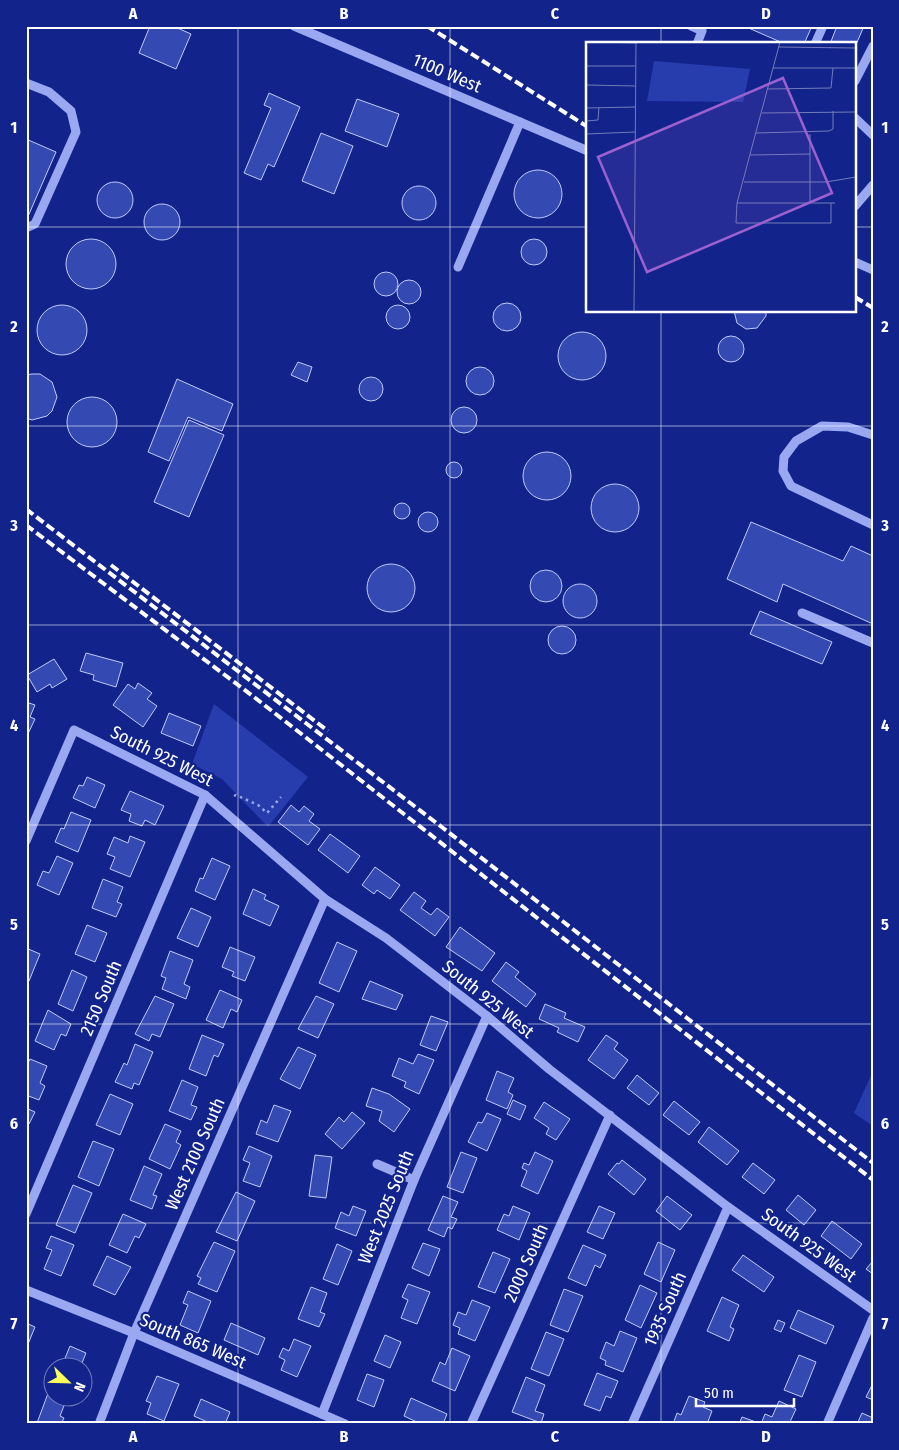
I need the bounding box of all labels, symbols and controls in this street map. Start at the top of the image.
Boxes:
text: A [128,4,138,23]
text: B [340,4,349,23]
text: C [551,4,560,23]
text: D [761,4,771,23]
inset map [586,42,856,312]
street label: 1100 West [409,49,485,97]
text: 1 [11,118,17,137]
text: 1 [882,118,888,137]
text: 2 [9,317,18,336]
text: 2 [880,317,889,336]
text: 3 [9,516,18,535]
text: 3 [880,516,889,535]
text: 4 [10,716,18,735]
text: 4 [881,716,889,735]
street label: South 925 West [107,721,217,791]
text: 5 [10,915,18,934]
text: 5 [881,915,889,934]
street label: South 925 West [438,955,539,1043]
street label: 2150 South [75,957,127,1039]
street label: West 2100 South [160,1094,230,1214]
text: 6 [10,1114,18,1133]
text: 6 [881,1114,889,1133]
street label: West 2025 South [353,1147,419,1267]
street label: South 925 West [757,1203,861,1287]
street label: 2000 South [499,1220,553,1306]
street label: 1935 South [639,1268,691,1350]
street label: South 865 West [136,1309,250,1373]
text: 7 [11,1314,18,1333]
text: 7 [882,1314,889,1333]
north arrow [42,1358,92,1408]
scale bar [696,1375,794,1407]
text: N [70,1380,89,1394]
text: 50 m [704,1384,734,1402]
text: A [128,1427,138,1446]
text: B [340,1427,349,1446]
text: C [551,1427,560,1446]
text: D [761,1427,771,1446]

